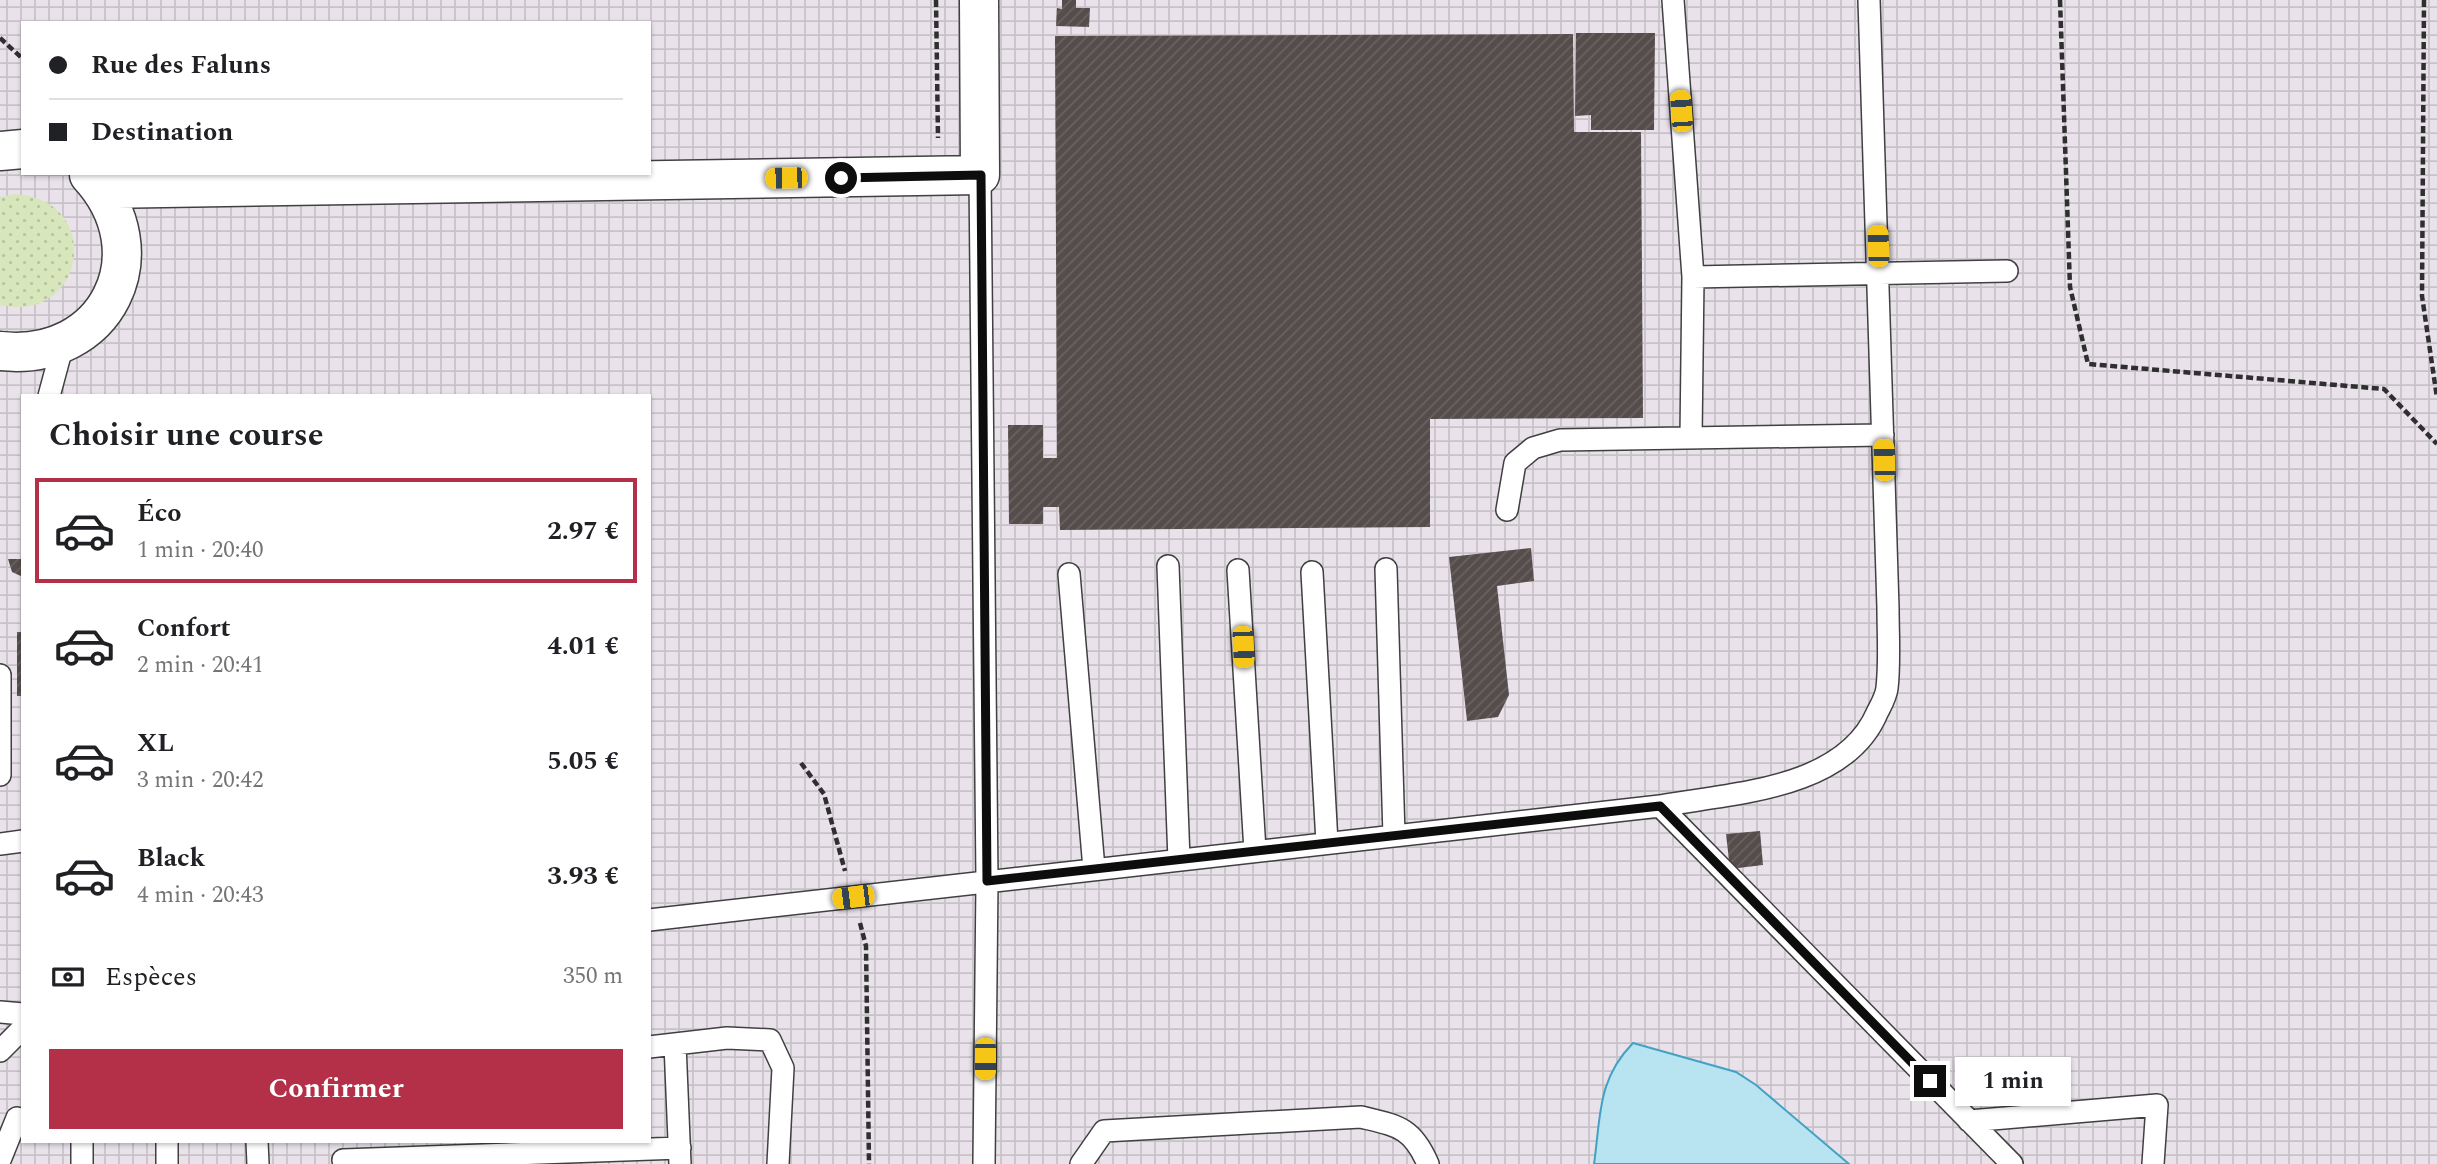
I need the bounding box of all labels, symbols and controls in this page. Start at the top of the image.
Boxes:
text: Rue des Faluns [91,45,271,85]
car [1670,89,1693,133]
text: Destination [91,112,233,152]
route start [825,162,857,194]
car [765,167,808,189]
car [1867,225,1890,267]
text: Choisir une course [49,411,324,460]
car [1873,439,1896,481]
text: Éco [137,493,181,533]
icon: car [53,499,116,562]
text: 2.97 € [547,511,619,551]
text: 1 min · 20:40 [137,533,264,568]
text: Confort [137,608,231,648]
icon: car [53,614,116,677]
car [1232,625,1255,669]
text: 4.01 € [547,626,619,666]
text: 2 min · 20:41 [137,648,264,683]
text: XL [137,723,174,763]
icon: car [53,729,116,792]
text: 5.05 € [547,741,619,781]
text: 3 min · 20:42 [137,763,264,798]
text: Black [137,838,205,878]
icon: car [53,844,116,907]
text: 3.93 € [547,856,619,896]
text: 4 min · 20:43 [137,878,264,913]
car [831,884,876,910]
text: Espèces [105,957,197,997]
icon: cash [49,958,87,996]
text: 350 m [563,959,623,994]
car [975,1038,996,1080]
button: Confirmer [49,1049,623,1129]
callout: 1 min [1954,1056,2070,1106]
text: 1 min [1982,1064,2044,1099]
route end [1914,1065,1946,1097]

